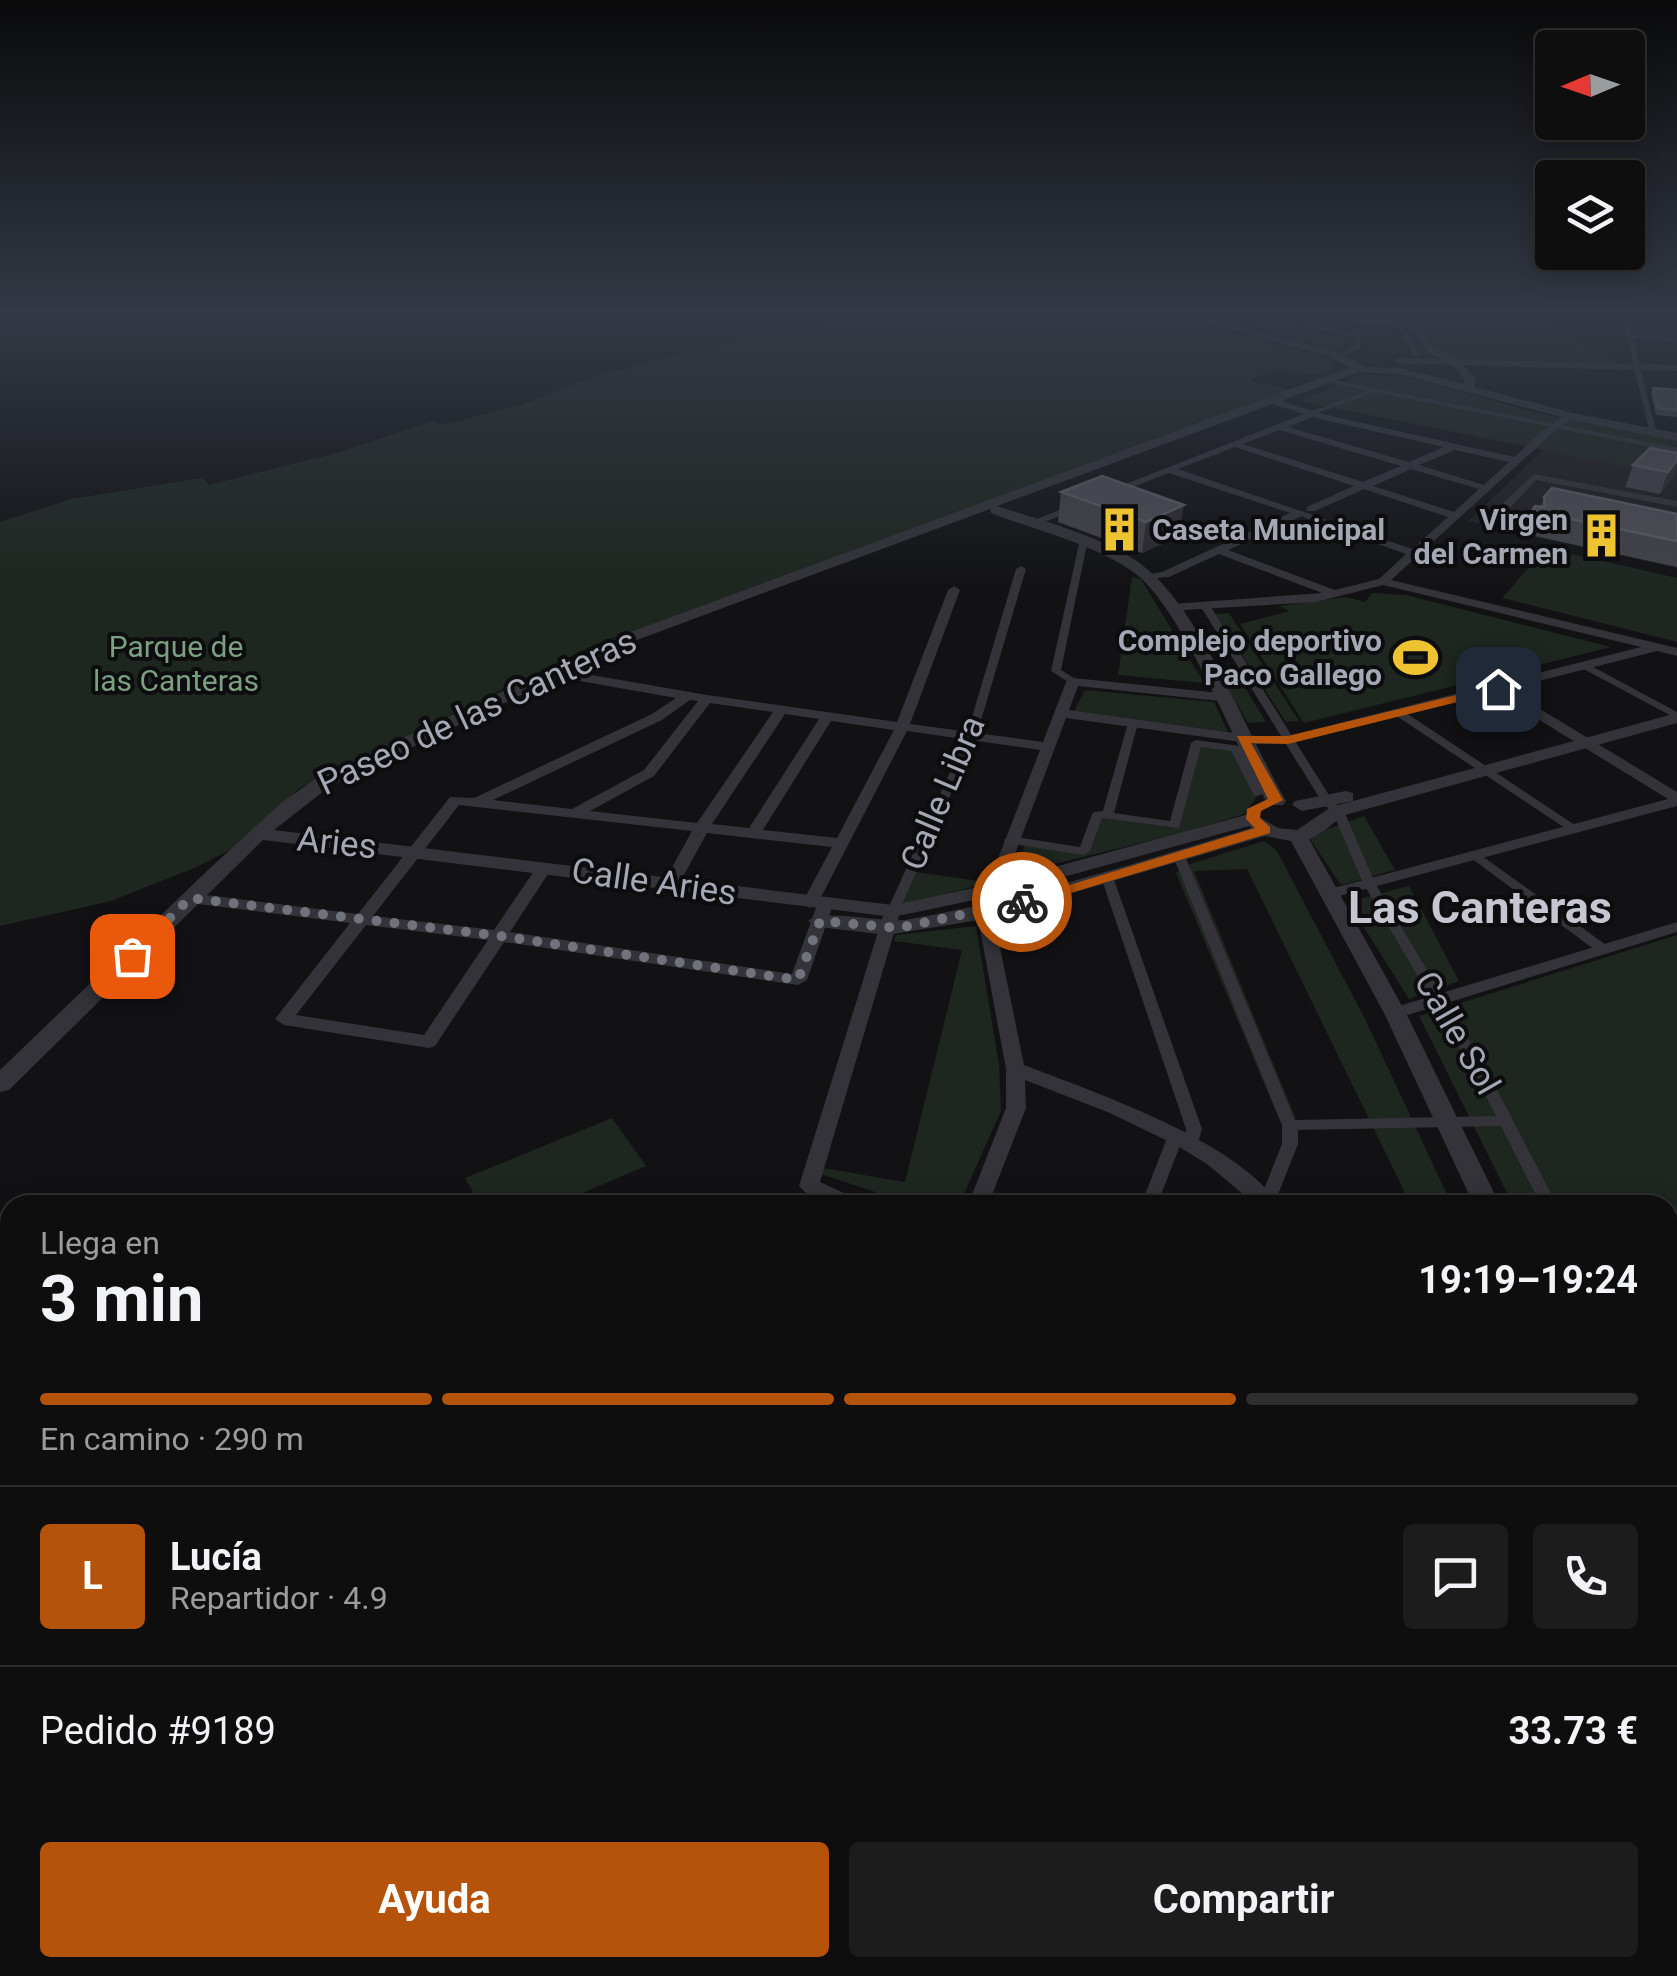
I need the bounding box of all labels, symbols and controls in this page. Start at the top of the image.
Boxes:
north arrow [1535,30,1645,140]
map controls [1535,30,1645,270]
button: layers [1535,160,1645,270]
place label: Virgen del Carmen [1414,502,1568,571]
building icon: Caseta Municipal [1095,505,1143,553]
place label: Caseta Municipal [1152,512,1385,547]
building icon: Virgen del Carmen [1577,512,1625,560]
street label: Paseo de las Canteras [311,620,643,804]
place label: Complejo deportivo Paco Gallego [1118,623,1382,692]
park label: Parque de las Canteras [93,629,259,698]
sports icon: Complejo deportivo Paco Gallego [1391,633,1439,681]
pin [1456,647,1541,732]
icon: home [1471,662,1526,717]
street label: Calle Libra [892,710,994,876]
street label: Aries [295,818,379,868]
street label: Calle Aries [569,850,739,914]
courier [972,852,1072,952]
icon: bike [995,875,1050,930]
district label: Las Canteras [1348,881,1612,934]
pin [90,914,175,999]
icon: bag [105,929,160,984]
street label: Calle Sol [1405,964,1509,1102]
text: Llega en [40,1224,160,1262]
text: 19:19–19:24 [1418,1258,1638,1302]
text: 3 min [40,1261,203,1337]
text: En camino · 290 m [40,1420,304,1458]
button: chat [1403,1524,1508,1629]
button: phone [1533,1524,1638,1629]
text: Lucía [170,1535,262,1579]
text: L [82,1554,103,1598]
text: Repartidor · 4.9 [170,1579,388,1617]
text: Pedido #9189 [40,1709,276,1753]
text: 33.73 € [1509,1709,1638,1753]
button: Ayuda [40,1842,829,1957]
button: Compartir [849,1842,1638,1957]

